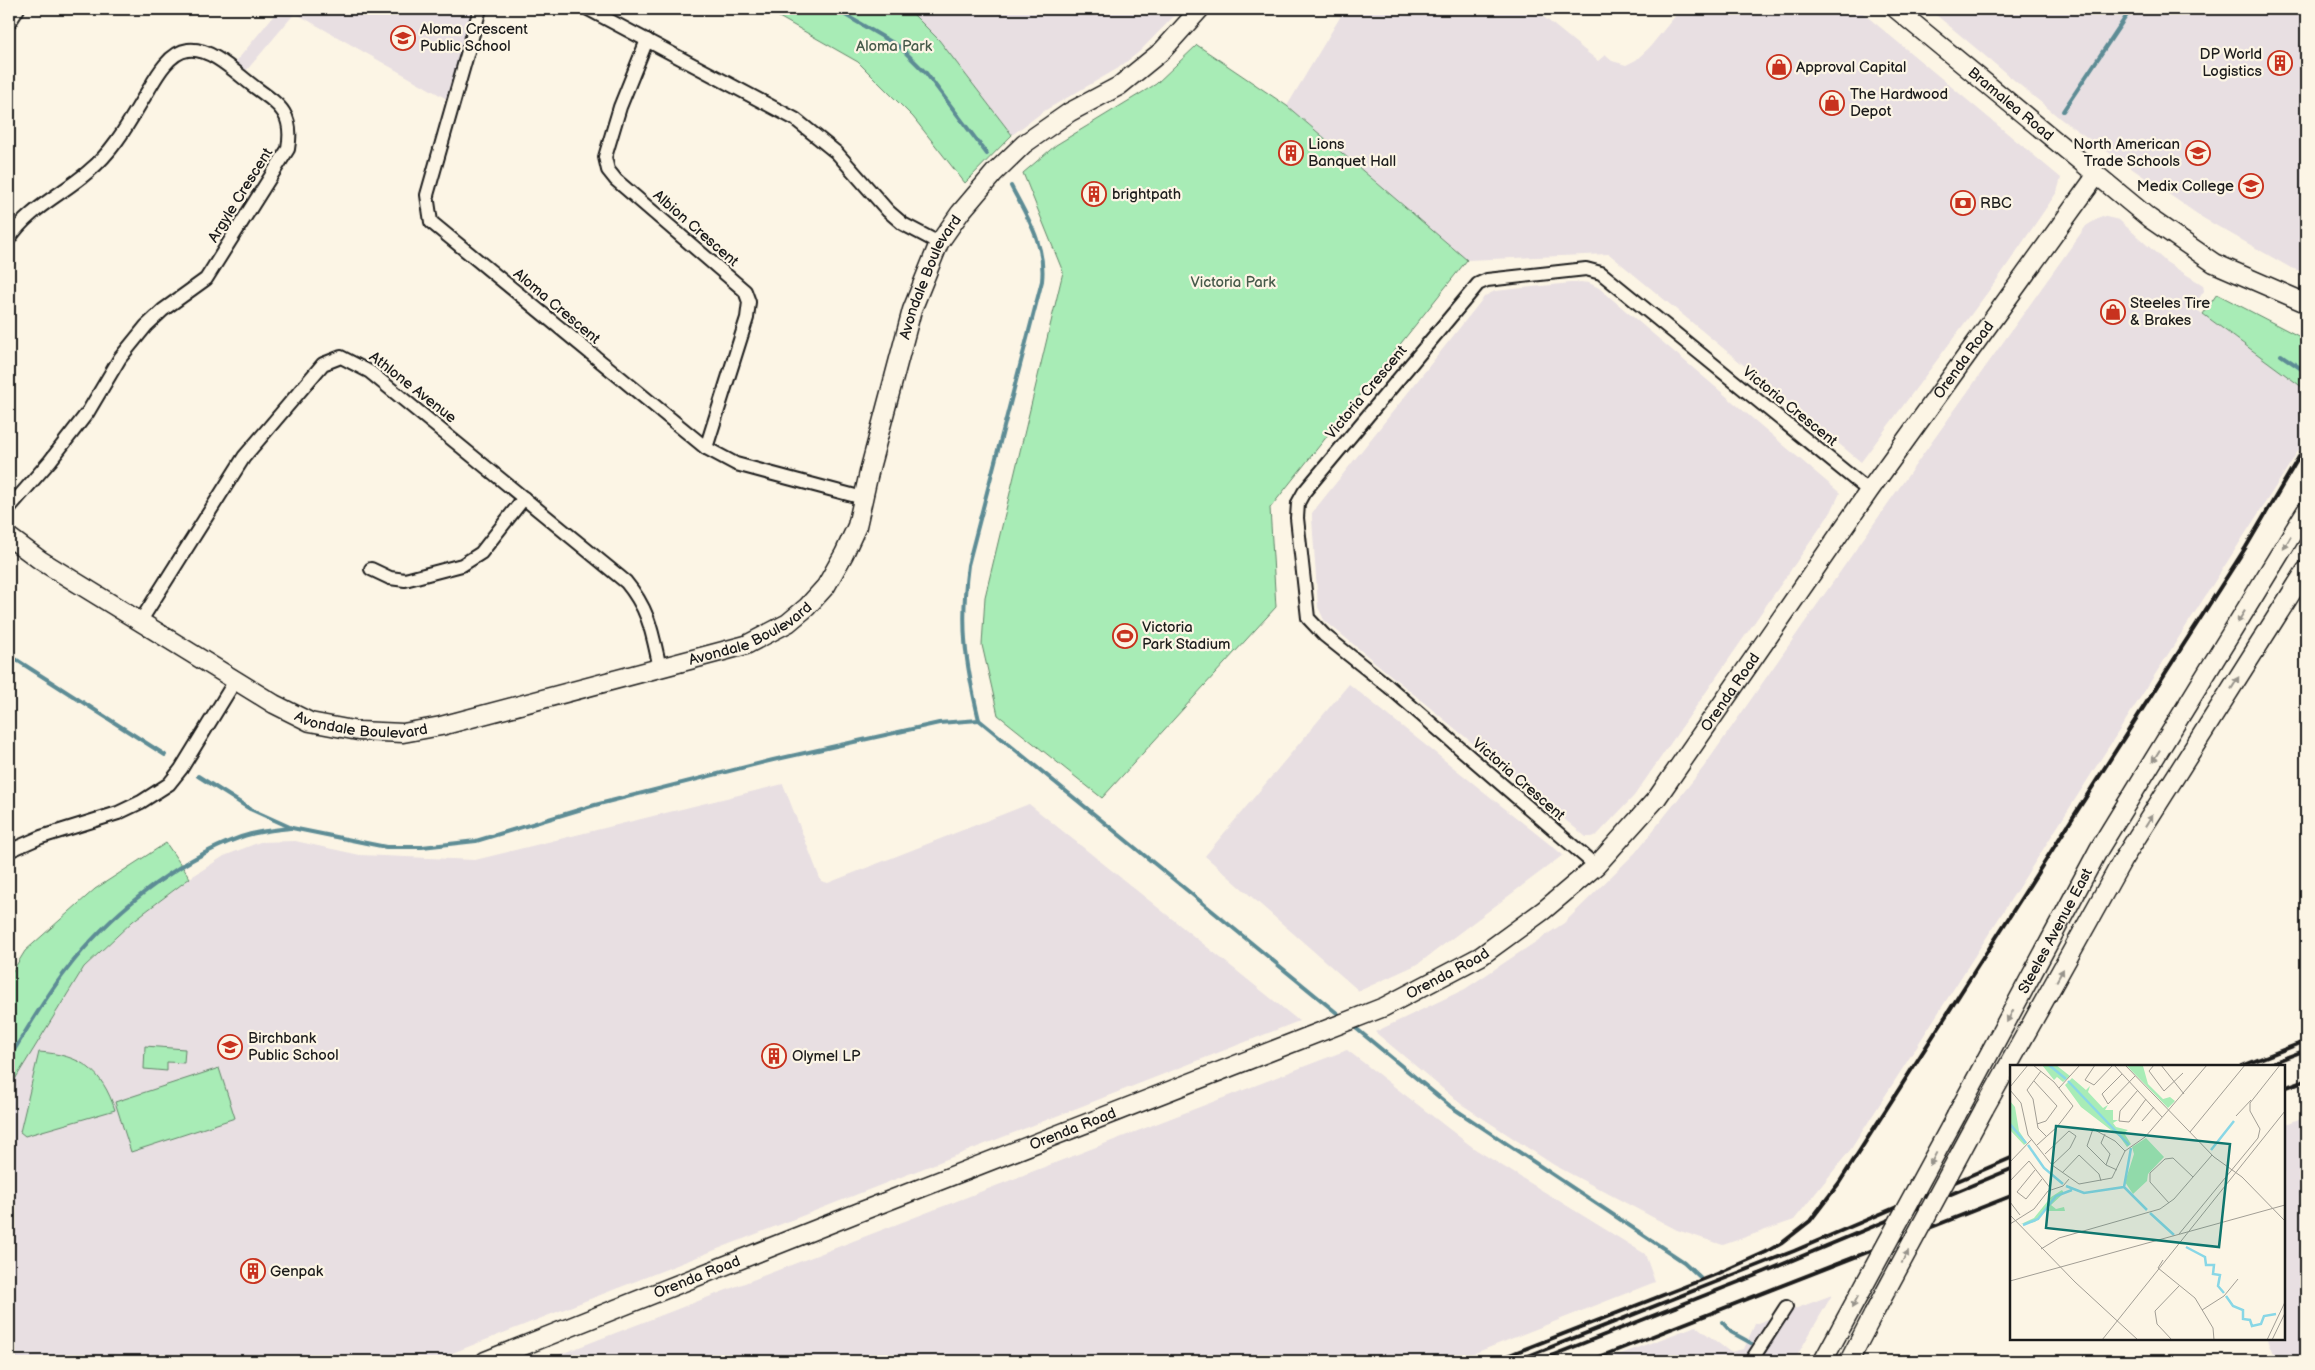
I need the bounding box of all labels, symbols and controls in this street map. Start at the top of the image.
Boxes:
place label: Aloma Crescent Public School [420,20,528,56]
school or university icon: Aloma Crescent Public School [390,25,416,51]
park label: Aloma Park [856,37,933,56]
place label: DP World Logistics [2200,45,2263,81]
building icon: DP World Logistics [2267,50,2293,76]
shop icon: Approval Capital [1766,54,1792,80]
place label: Approval Capital [1796,58,1906,77]
street label: Bramalea Road [1964,63,2057,145]
place label: The Hardwood Depot [1850,85,1948,121]
shop icon: The Hardwood Depot [1819,90,1845,116]
place label: Lions Banquet Hall [1308,135,1396,171]
place label: North American Trade Schools [2073,135,2181,171]
building icon: Lions Banquet Hall [1278,140,1304,166]
school or university icon: North American Trade Schools [2185,140,2211,166]
street label: Argyle Crescent [204,144,277,246]
school or university icon: Medix College [2238,173,2264,199]
place label: Medix College [2137,177,2234,196]
building icon: brightpath [1081,181,1107,207]
place label: brightpath [1112,185,1181,204]
street label: Albion Crescent [649,186,743,271]
bank icon: RBC [1950,190,1976,216]
place label: RBC [1980,194,2012,213]
street label: Avondale Boulevard [896,211,966,342]
street label: Aloma Crescent [509,264,604,349]
park label: Victoria Park [1191,273,1276,292]
place label: Steeles Tire & Brakes [2130,294,2210,330]
shop icon: Steeles Tire & Brakes [2100,299,2126,325]
street label: Orenda Road [1929,318,1998,403]
street label: Victoria Crescent [1322,341,1411,443]
street label: Athlone Avenue [365,347,460,427]
street label: Victoria Crescent [1738,362,1841,451]
one-way arrow [2282,537,2291,550]
street label: Avondale Boulevard [687,598,816,670]
one-way arrow [2237,611,2246,624]
place label: Victoria Park Stadium [1142,618,1230,654]
sports icon: Victoria Park Stadium [1112,623,1138,649]
street label: Orenda Road [1697,649,1764,735]
one-way arrow [2231,677,2240,690]
street label: Avondale Boulevard [291,707,429,743]
street label: Victoria Crescent [1468,734,1569,825]
one-way arrow [2151,749,2160,762]
one-way arrow [2144,814,2153,827]
street label: Steeles Avenue East [2014,865,2097,997]
street label: Orenda Road [1403,944,1493,1004]
one-way arrow [2055,968,2064,982]
one-way arrow [2006,1008,2014,1023]
place label: Birchbank Public School [248,1029,339,1065]
school or university icon: Birchbank Public School [217,1034,243,1060]
building icon: Olymel LP [761,1043,787,1069]
place label: Olymel LP [792,1047,861,1066]
inset map [2010,1065,2285,1340]
street label: Orenda Road [1027,1104,1119,1155]
one-way arrow [1928,1152,1937,1166]
one-way arrow [1901,1250,1909,1264]
street label: Orenda Road [651,1251,743,1303]
building icon: Genpak [240,1258,266,1284]
place label: Genpak [270,1262,324,1281]
one-way arrow [1851,1295,1859,1309]

